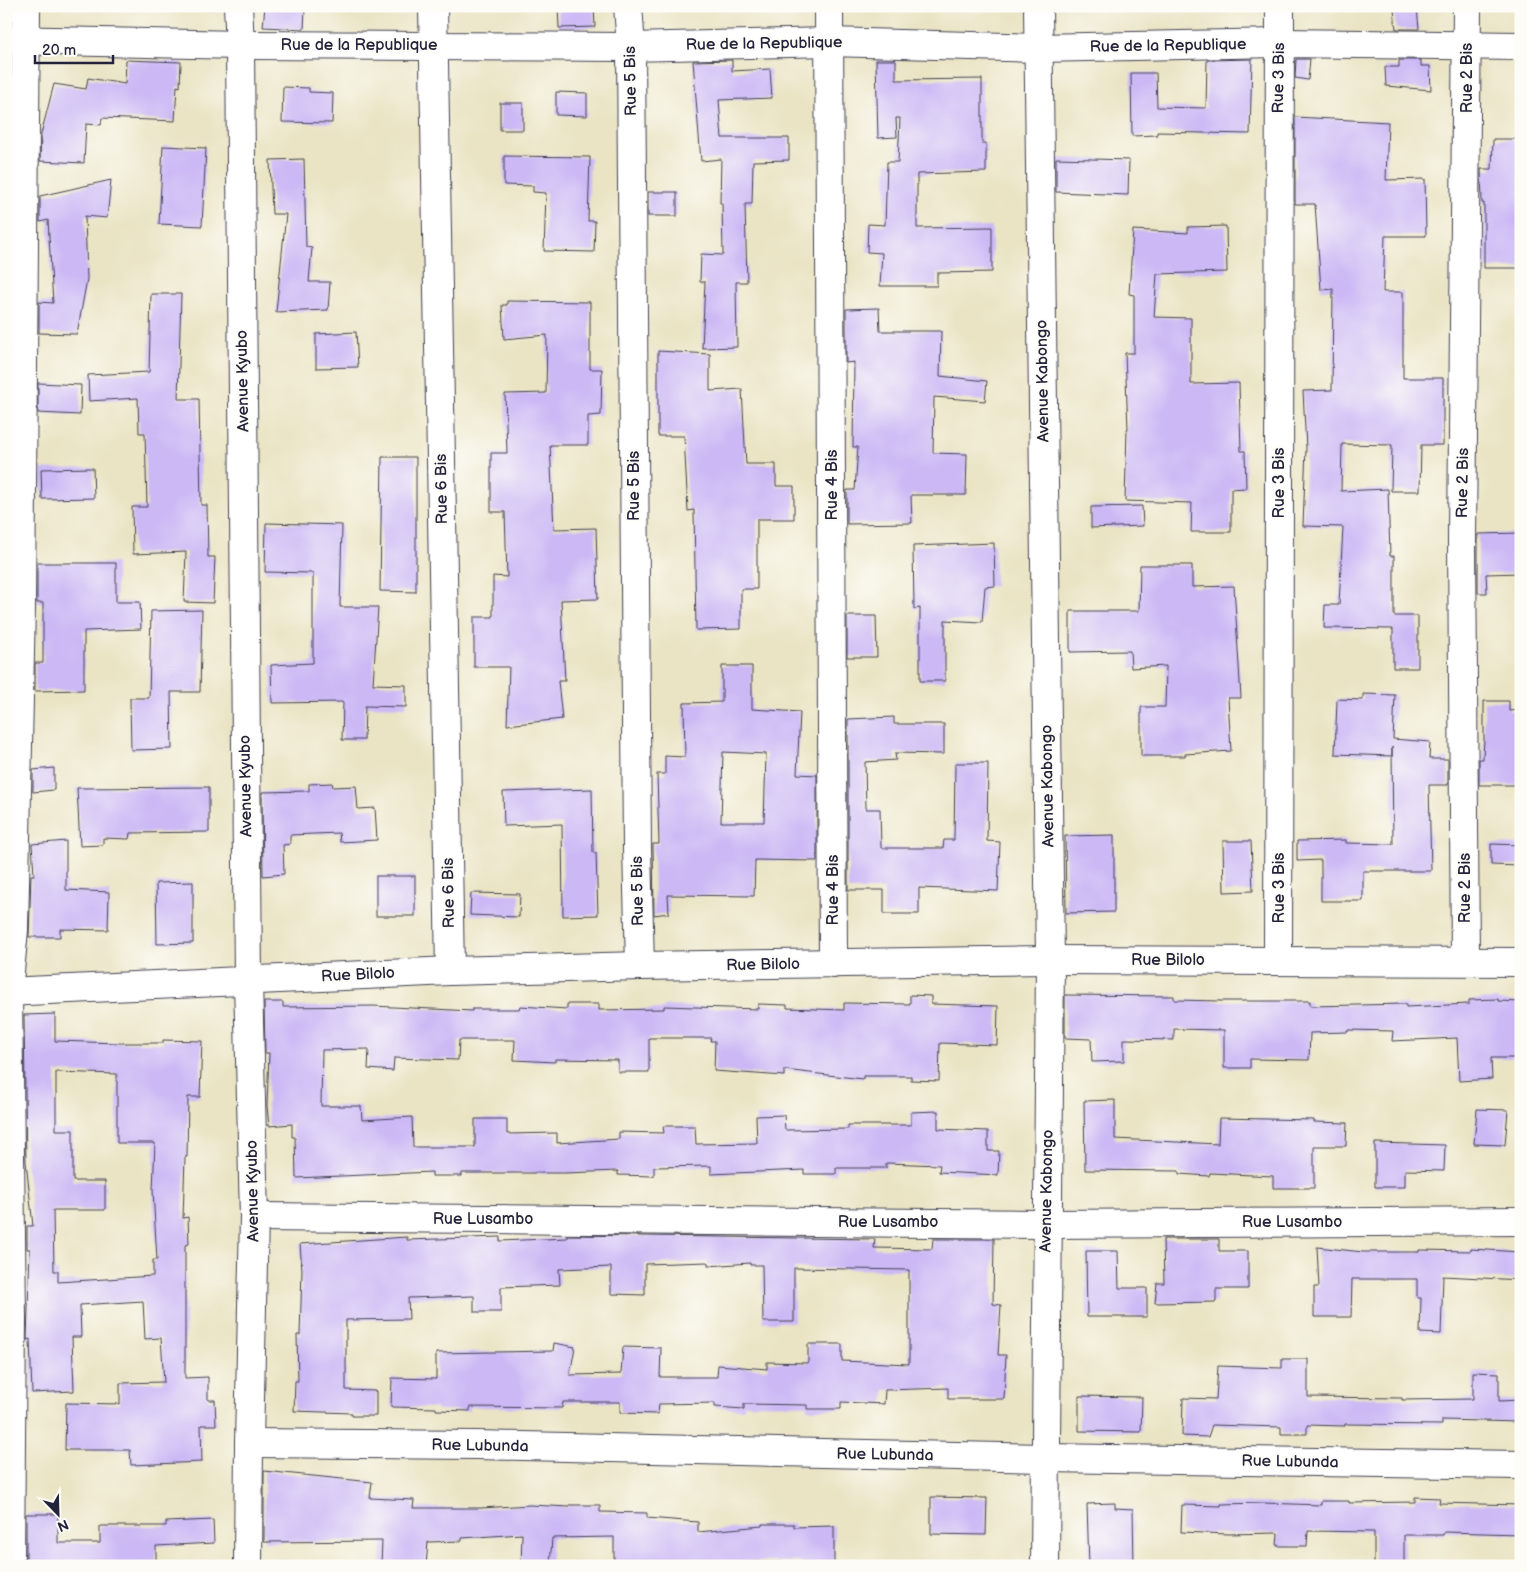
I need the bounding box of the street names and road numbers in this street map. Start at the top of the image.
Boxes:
street label: Rue de la Republique [685,33,843,55]
street label: Rue de la Republique [1089,35,1247,57]
street label: Rue de la Republique [281,36,438,55]
street label: Rue 3 Bis [1269,42,1289,114]
street label: Rue 2 Bis [1458,43,1477,113]
street label: Rue 5 Bis [621,46,641,116]
street label: Avenue Kabongo [1032,319,1054,443]
street label: Avenue Kyubo [233,330,253,432]
street label: Rue 3 Bis [1270,447,1289,518]
street label: Rue 2 Bis [1453,448,1473,518]
street label: Rue 4 Bis [823,450,842,520]
street label: Rue 5 Bis [625,451,644,521]
street label: Rue 6 Bis [432,453,452,525]
street label: Avenue Kabongo [1037,724,1059,848]
street label: Avenue Kyubo [236,735,256,837]
street label: Rue 3 Bis [1270,852,1289,923]
street label: Rue 2 Bis [1456,853,1475,923]
street label: Rue 4 Bis [824,855,843,925]
street label: Rue 5 Bis [628,856,648,926]
street label: Rue 6 Bis [439,857,459,929]
street label: Rue Bilolo [1131,951,1205,970]
street label: Rue Bilolo [726,955,800,975]
street label: Rue Bilolo [321,964,395,986]
street label: Avenue Kabongo [1036,1129,1058,1253]
street label: Avenue Kyubo [243,1140,263,1242]
street label: Rue Lusambo [433,1210,533,1229]
street label: Rue Lusambo [838,1213,938,1232]
street label: Rue Lusambo [1242,1213,1342,1232]
street label: Rue Lubunda [431,1436,529,1456]
street label: Rue Lubunda [836,1445,934,1465]
street label: Rue Lubunda [1241,1452,1339,1472]

